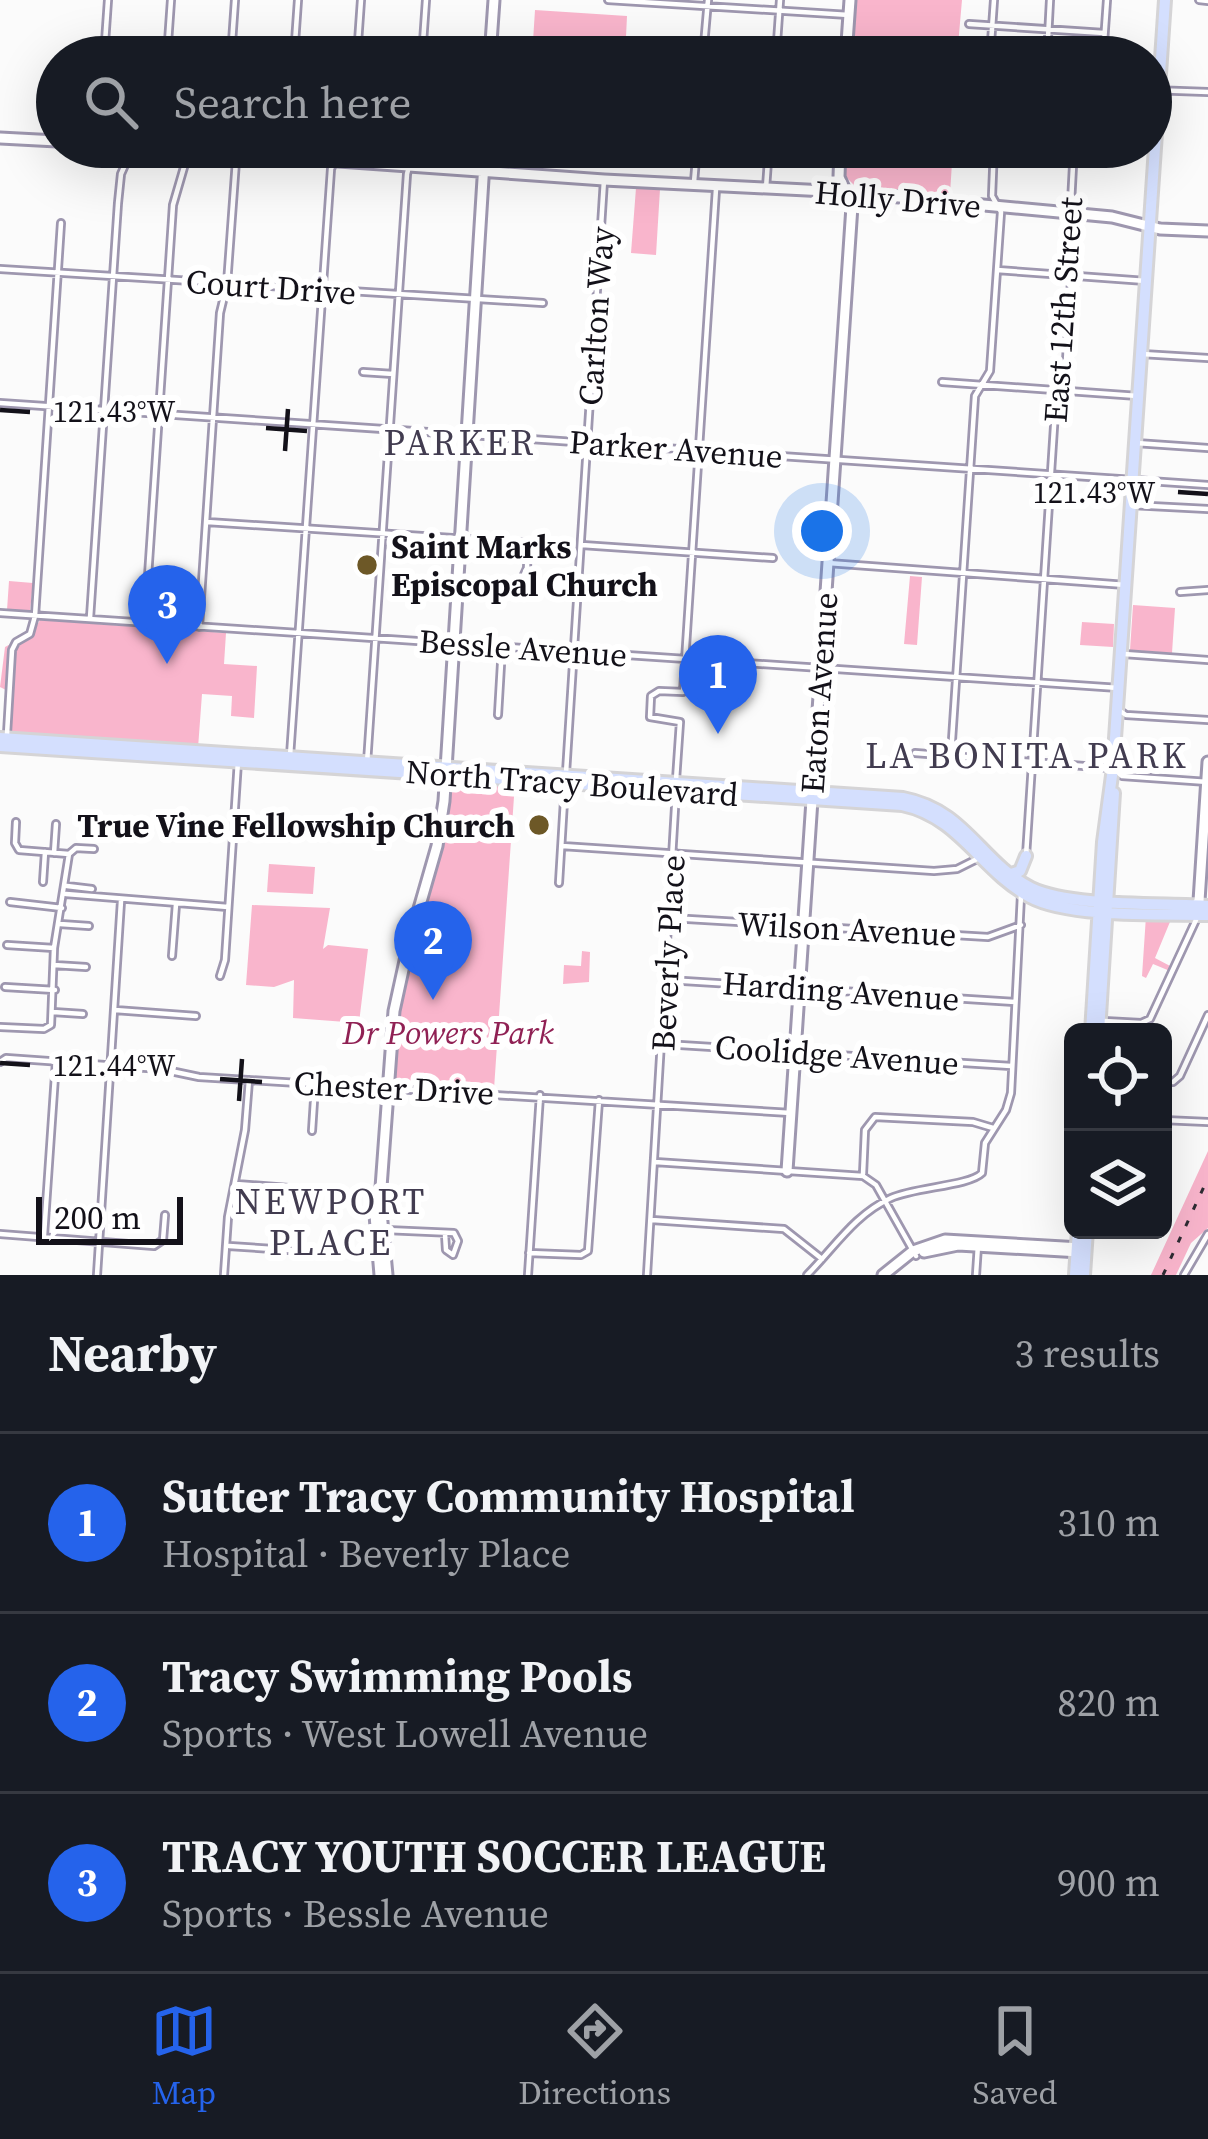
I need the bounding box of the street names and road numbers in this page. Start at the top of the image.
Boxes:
street label: Holly Drive [813,169,983,229]
street label: East 12th Street [1033,195,1093,424]
street label: Carlton Way [567,225,625,407]
street label: Court Drive [184,259,358,315]
street label: Parker Avenue [568,419,784,479]
street label: Eaton Avenue [790,591,848,795]
street label: Bessle Avenue [417,618,629,678]
street label: North Tracy Boulevard [404,749,740,817]
street label: Beverly Place [640,854,696,1052]
street label: Wilson Avenue [736,901,958,957]
street label: Harding Avenue [721,960,961,1022]
street label: Coolidge Avenue [714,1024,960,1086]
street label: Chester Drive [293,1060,495,1116]

